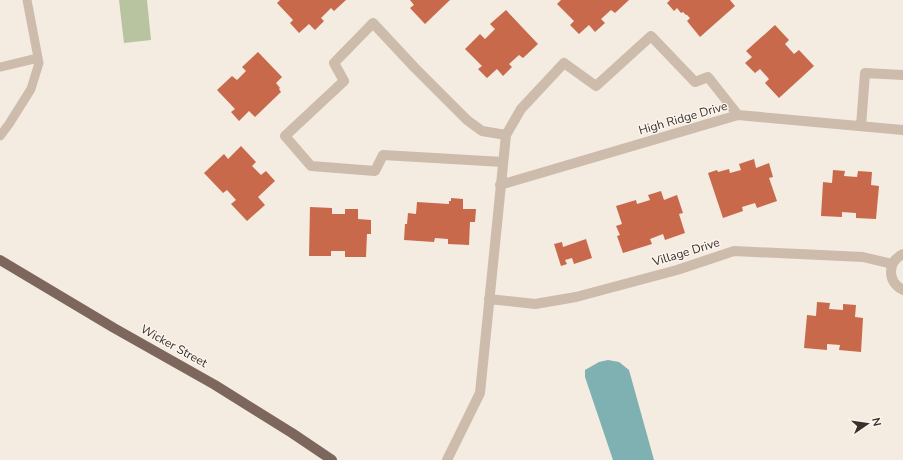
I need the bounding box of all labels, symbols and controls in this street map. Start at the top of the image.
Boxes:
street label: High Ridge Drive [637,98,729,138]
street label: Village Drive [649,234,722,270]
street label: Wicker Street [138,321,211,371]
north arrow [847,404,887,444]
text: N [868,416,884,428]

